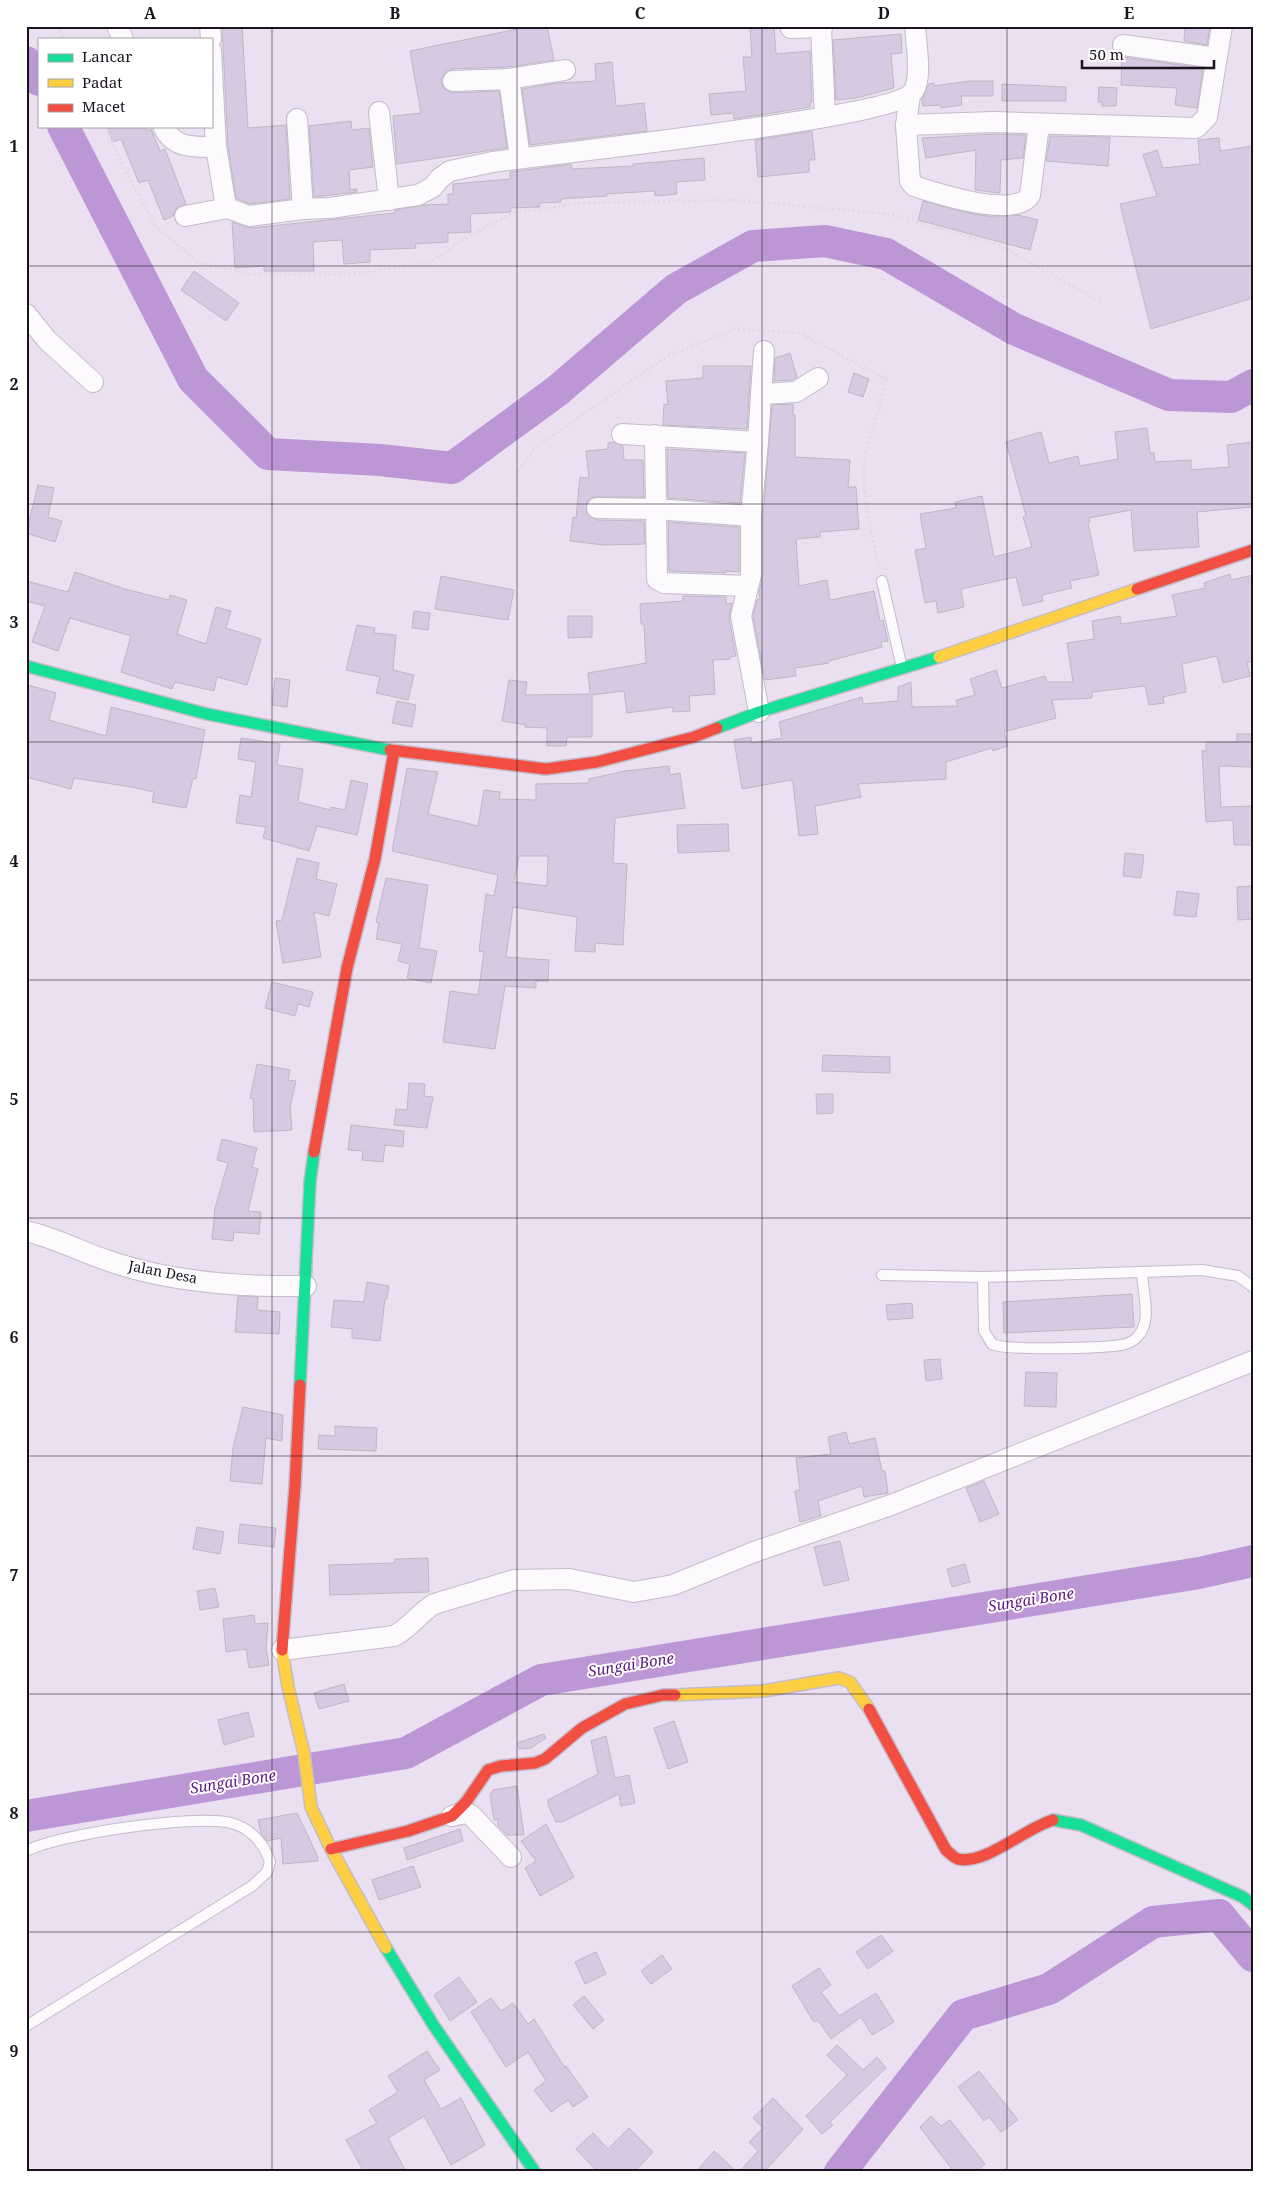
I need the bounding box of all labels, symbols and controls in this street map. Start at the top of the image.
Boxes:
text: A [144,2,157,24]
text: B [390,2,401,24]
text: C [635,2,646,24]
text: D [878,2,890,24]
text: E [1124,2,1134,24]
legend [38,38,212,128]
scale bar [1082,38,1214,70]
text: 50 m [1089,44,1124,64]
text: Lancar [82,46,132,66]
text: Padat [82,72,122,92]
text: Macet [82,96,125,116]
text: 1 [9,135,19,157]
text: 2 [9,373,19,395]
text: 3 [9,611,19,633]
text: 4 [9,850,19,872]
text: 5 [9,1088,19,1110]
street label: Jalan Desa [126,1255,199,1288]
text: 6 [9,1326,19,1348]
text: 7 [9,1564,19,1586]
water label: Sungai Bone [987,1582,1076,1616]
water label: Sungai Bone [587,1647,676,1681]
water label: Sungai Bone [189,1764,278,1798]
text: 8 [9,1802,19,1824]
text: 9 [9,2040,19,2062]

